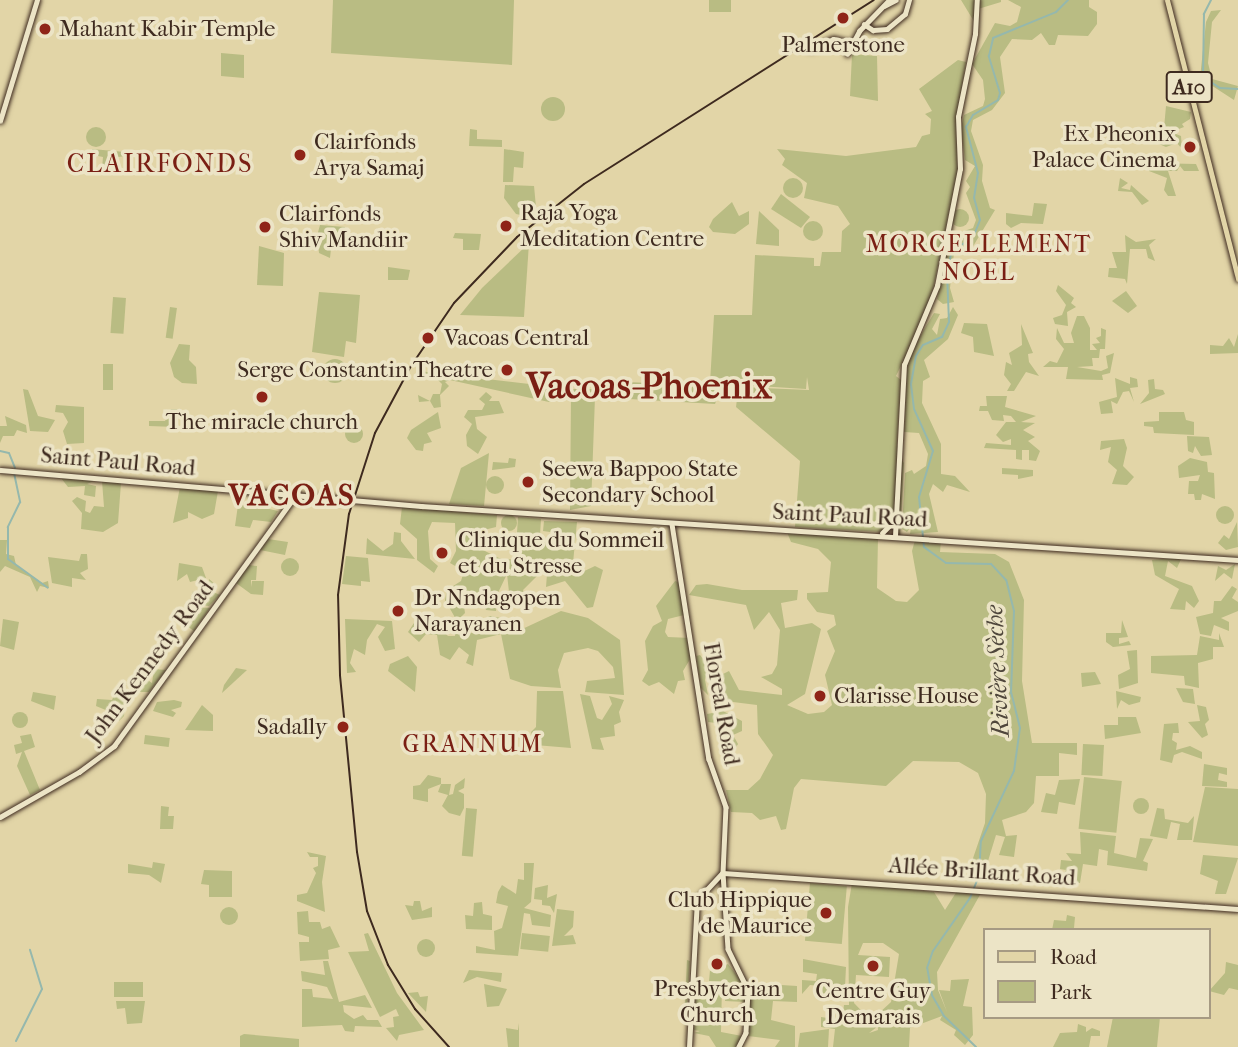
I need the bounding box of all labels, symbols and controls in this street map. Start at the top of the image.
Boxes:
marker: Palmerstone [833,8,853,28]
place label: Mahant Kabir Temple [59,15,275,43]
marker: Mahant Kabir Temple [37,21,53,37]
place label: Palmerstone [781,31,905,59]
road number: A10 [1164,70,1214,104]
place label: Ex Pheonix Palace Cinema [1032,120,1176,174]
place label: Clairfonds Arya Samaj [314,128,424,182]
marker: Ex Pheonix Palace Cinema [1182,139,1198,155]
marker: Clairfonds Arya Samaj [292,147,308,163]
district label: CLAIRFONDS [68,148,252,180]
place label: Raja Yoga Meditation Centre [520,199,704,253]
place label: Clairfonds Shiv Mandiir [279,200,408,254]
marker: Raja Yoga Meditation Centre [498,218,514,234]
marker: Clairfonds Shiv Mandiir [257,219,273,235]
district label: MORCELLEMENT NOEL [867,231,1091,287]
place label: Vacoas Central [444,324,589,352]
marker: Vacoas Central [418,328,438,348]
place label: Serge Constantin Theatre [237,356,493,384]
marker: Serge Constantin Theatre [499,362,515,378]
district label: Vacoas-Phoenix [526,364,772,408]
marker: The miracle church [254,389,270,405]
place label: The miracle church [166,408,358,436]
street label: Saint Paul Road [39,441,197,483]
place label: Seewa Bappoo State Secondary School [542,455,738,509]
marker: Seewa Bappoo State Secondary School [520,474,536,490]
district label: VACOAS [229,478,355,514]
street label: Saint Paul Road [772,498,928,534]
place label: Clinique du Sommeil et du Stresse [458,526,664,580]
marker: Clinique du Sommeil et du Stresse [432,543,452,563]
street label: John Kennedy Road [80,575,220,749]
place label: Dr Nndagopen Narayanen [414,584,561,638]
marker: Dr Nndagopen Narayanen [388,601,408,621]
water label: Rivière Sèche [980,604,1016,738]
street label: Floreal Road [697,640,745,768]
place label: Clarisse House [834,682,979,710]
marker: Clarisse House [812,688,828,704]
place label: Sadally [257,713,327,741]
marker: Sadally [333,717,353,737]
district label: GRANNUM [403,731,543,759]
street label: Allée Brillant Road [887,852,1077,892]
place label: Club Hippique de Maurice [668,886,812,940]
marker: Club Hippique de Maurice [818,905,834,921]
legend [982,928,1210,1019]
text: Road [1050,945,1097,969]
marker: Presbyterian Church [709,956,725,972]
marker: Centre Guy Demarais [865,958,881,974]
place label: Presbyterian Church [653,975,781,1029]
place label: Centre Guy Demarais [815,977,931,1031]
text: Park [1050,980,1092,1004]

